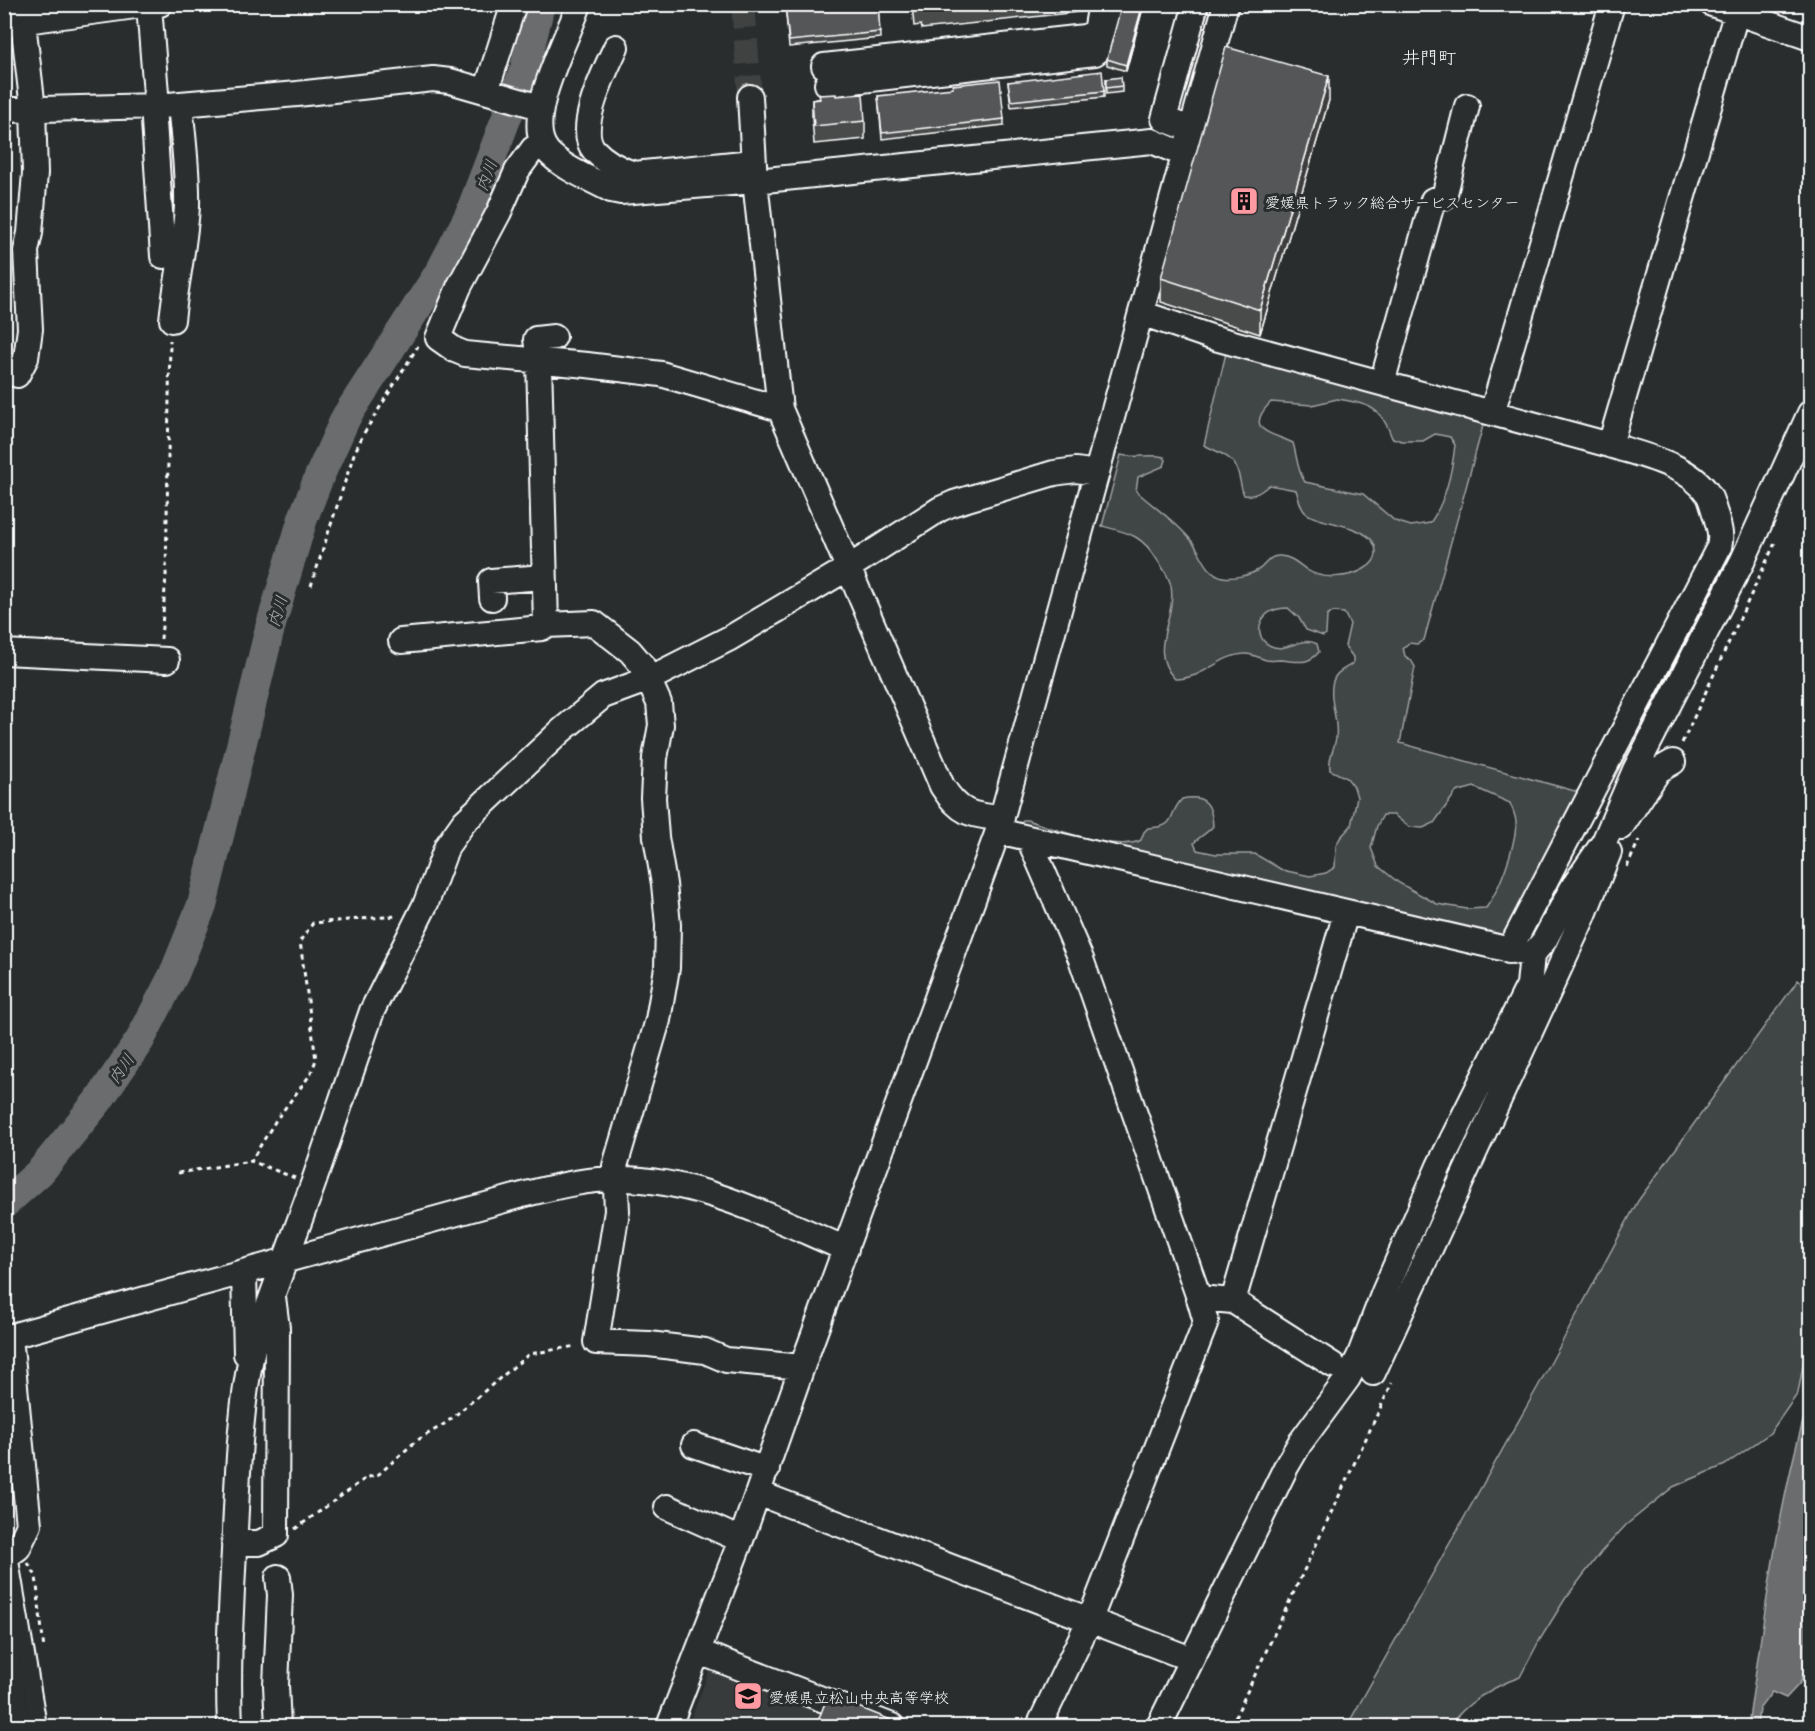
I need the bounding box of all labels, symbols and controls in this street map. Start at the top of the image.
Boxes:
district label: 井門町 [1402,43,1456,70]
water label: 内川 [468,156,502,194]
building icon: 愛媛県トラック総合サービスセンター [1228,185,1260,217]
place label: 愛媛県トラック総合サービスセンター [1265,190,1519,213]
water label: 内川 [260,592,292,630]
water label: 内川 [101,1048,139,1088]
school or university icon: 愛媛県立松山中央高等学校 [732,1680,764,1712]
place label: 愛媛県立松山中央高等学校 [769,1685,949,1708]

